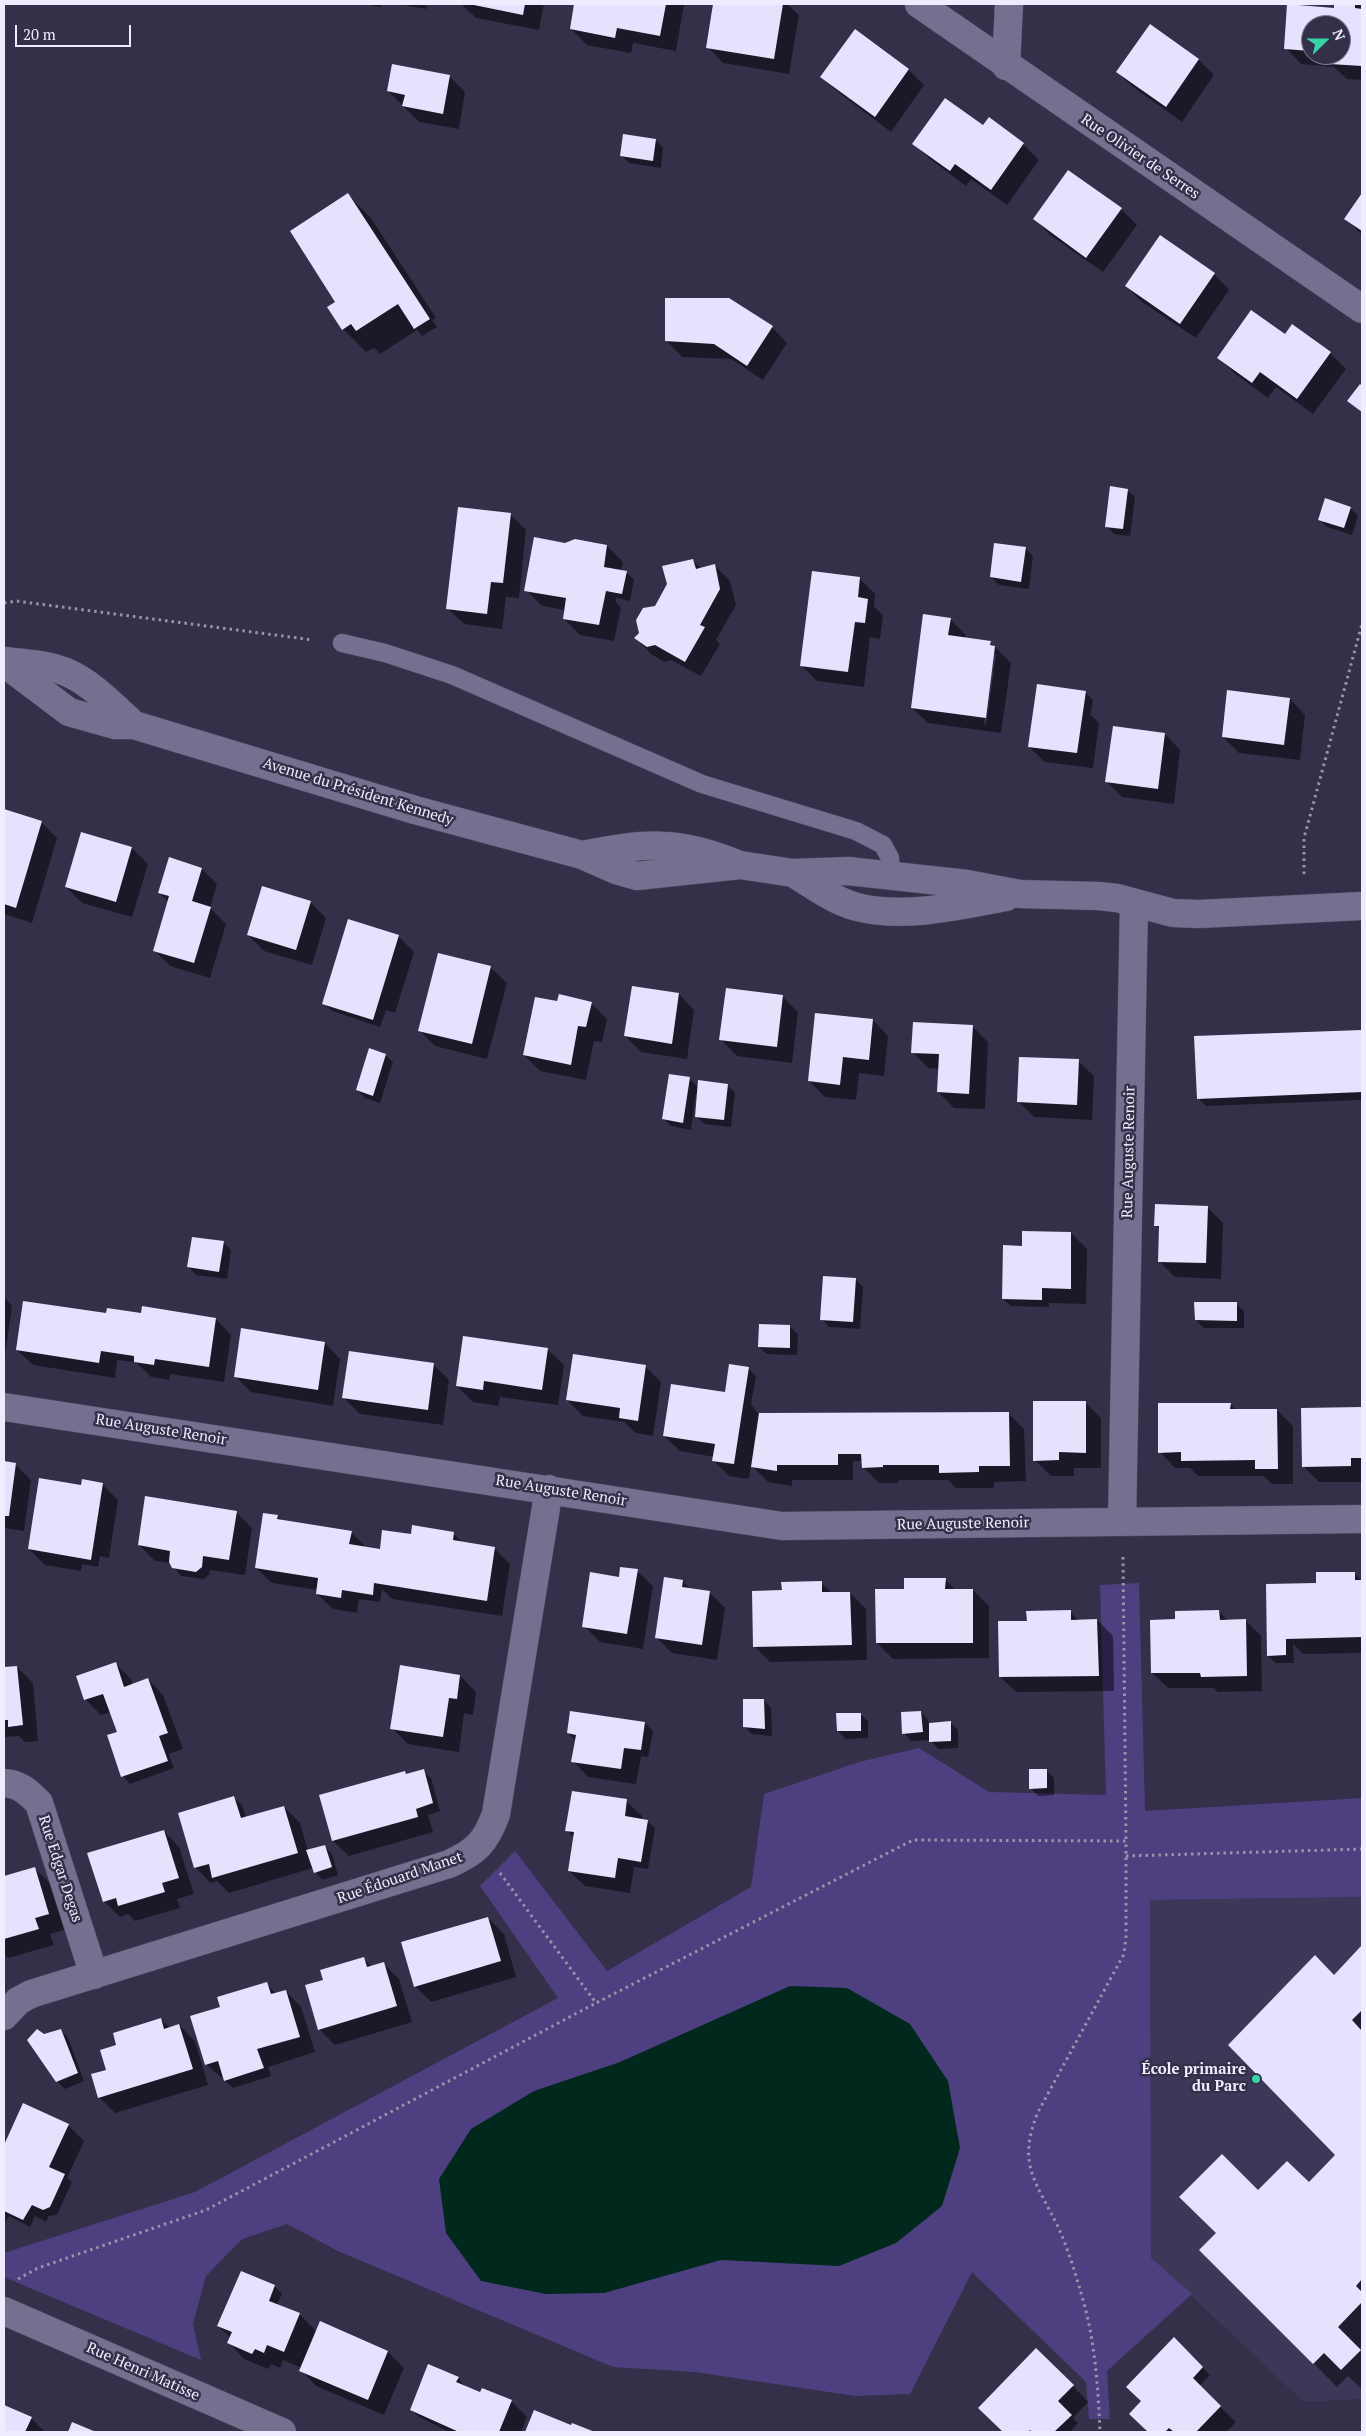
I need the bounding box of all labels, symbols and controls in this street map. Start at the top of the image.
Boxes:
scale bar [18,15,134,47]
north arrow [1301,15,1351,65]
text: 20 m [23,24,56,44]
text: N [1329,26,1350,43]
street label: Rue Olivier de Serres [1077,111,1203,203]
street label: Avenue du Président Kennedy [261,754,455,830]
street label: Rue Auguste Renoir [1119,1086,1139,1218]
street label: Rue Auguste Renoir [94,1411,228,1449]
street label: Rue Auguste Renoir [494,1472,628,1510]
street label: Rue Auguste Renoir [897,1514,1029,1534]
street label: Rue Edgar Degas [34,1813,86,1925]
street label: Rue Édouard Manet [335,1848,465,1908]
place label: École primaire du Parc [1142,2061,1246,2096]
marker: École primaire du Parc [1250,2073,1262,2085]
street label: Rue Henri Matisse [84,2339,202,2405]

